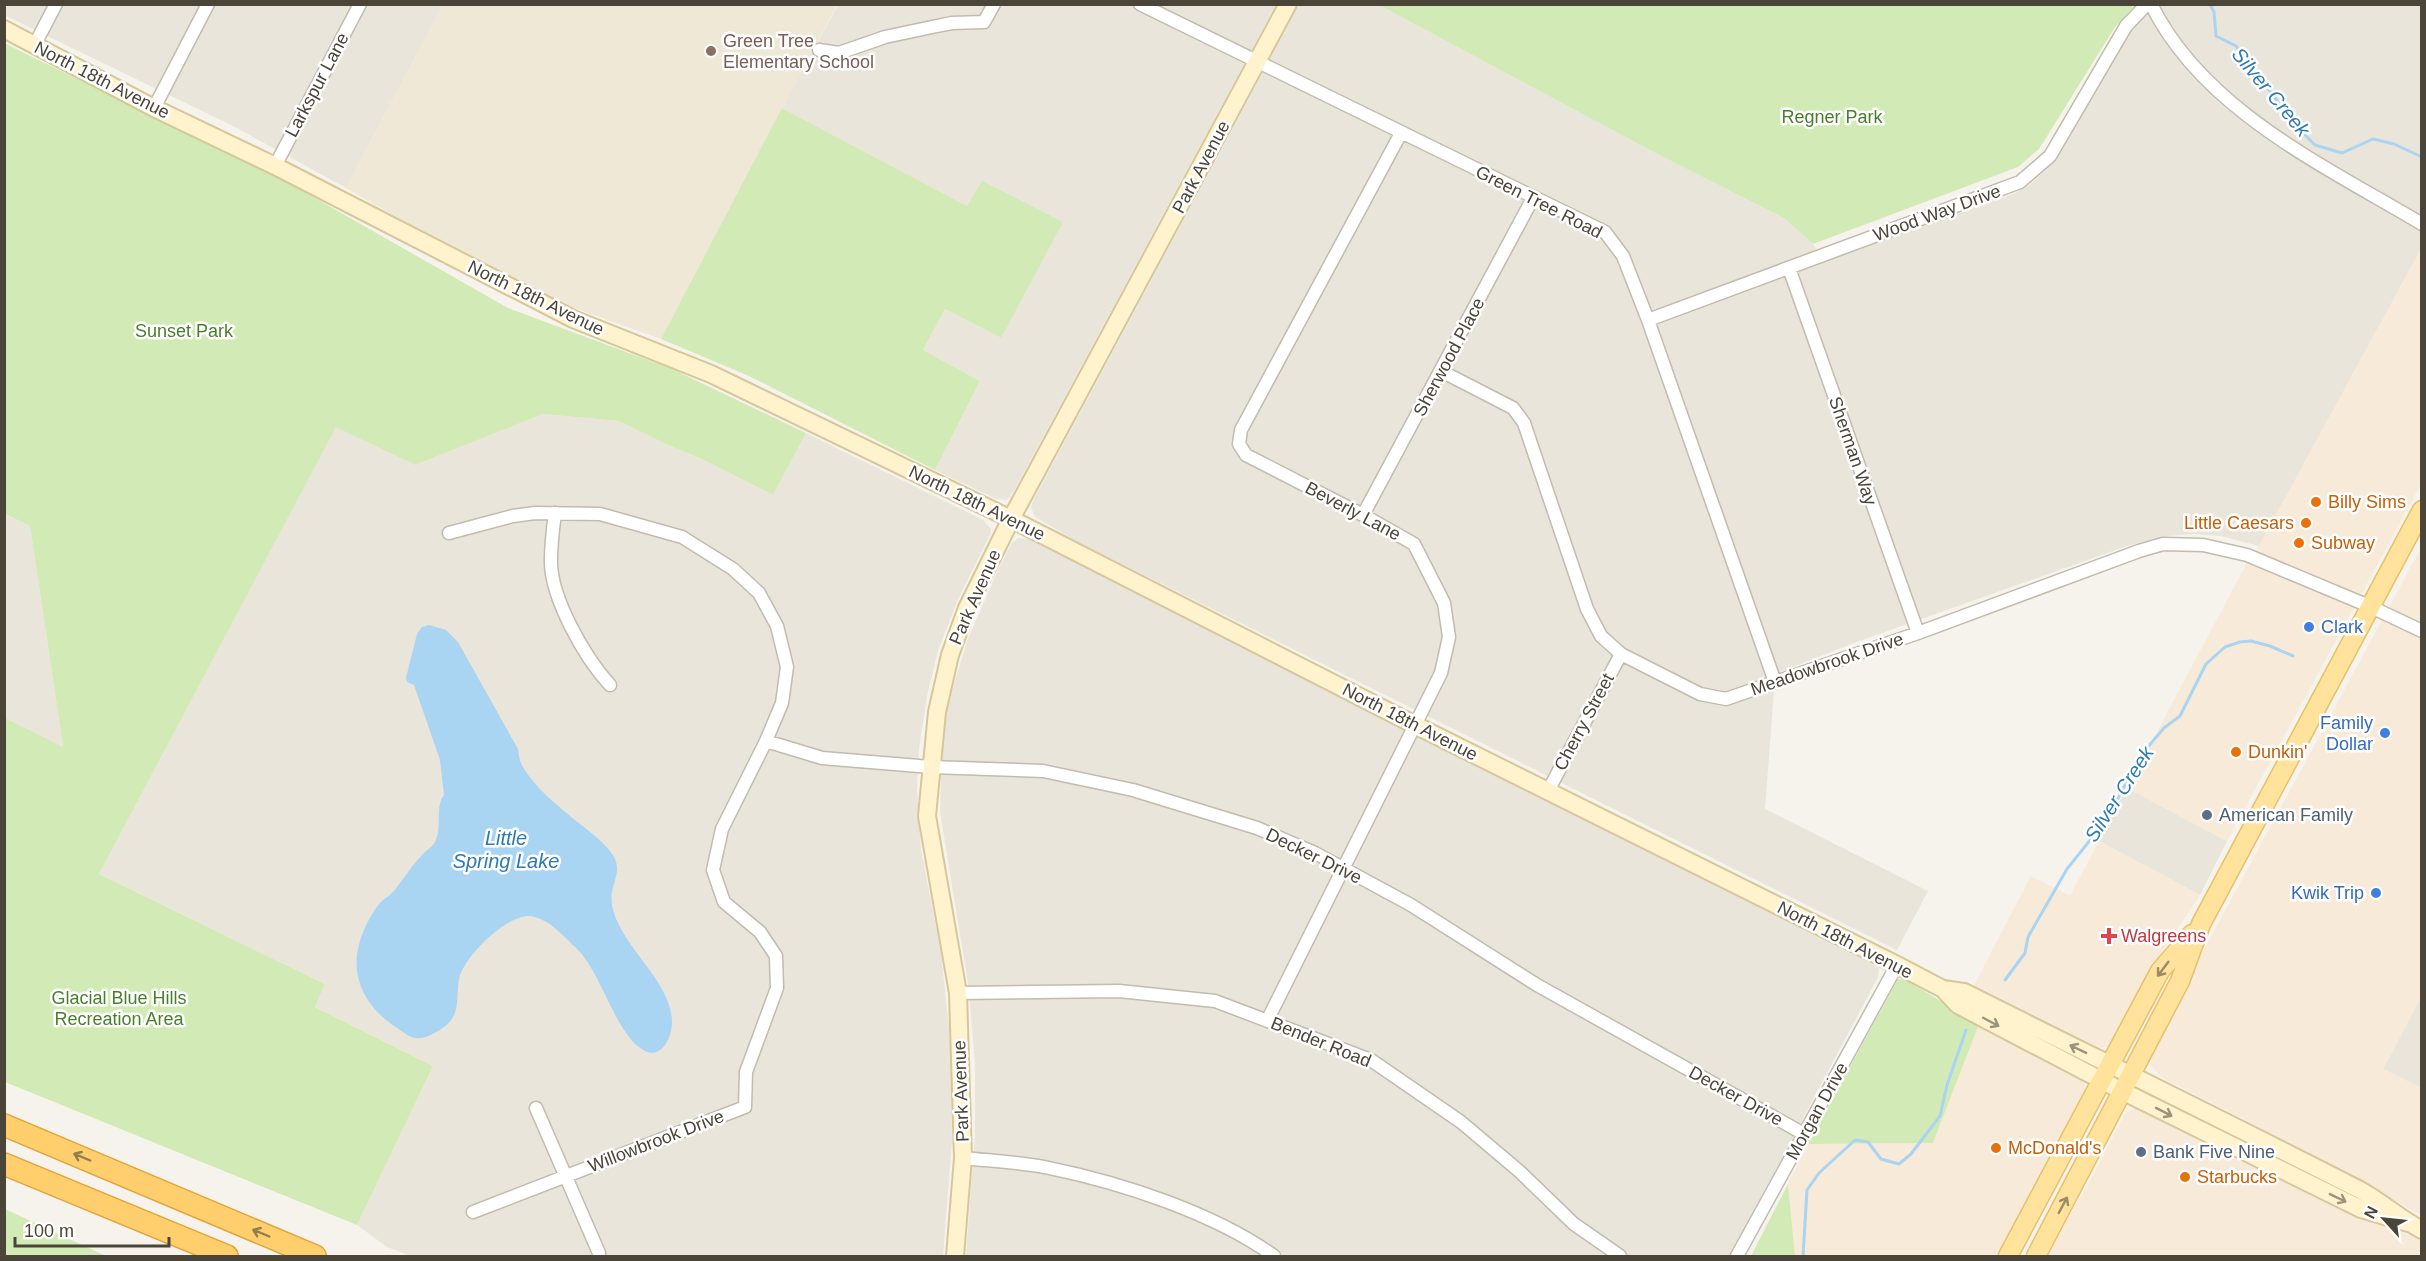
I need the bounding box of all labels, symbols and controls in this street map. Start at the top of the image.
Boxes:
street label: Larkspur Lane [281,30,353,140]
place label: Green Tree Elementary School [723,31,874,72]
street label: North 18th Avenue [31,37,173,123]
water label: Silver Creek [2228,43,2315,142]
marker: Green Tree Elementary School [704,44,718,58]
park label: Regner Park [1781,107,1884,127]
street label: Park Avenue [1168,117,1234,217]
street label: Green Tree Road [1473,162,1605,242]
street label: Wood Way Drive [1871,181,2003,245]
street label: North 18th Avenue [465,256,607,340]
street label: Sherwood Place [1409,294,1489,420]
park label: Sunset Park [135,321,234,341]
street label: Sherman Way [1825,394,1881,508]
street label: North 18th Avenue [906,461,1048,545]
street label: Beverly Lane [1302,478,1404,544]
place label: Billy Sims [2328,492,2406,512]
marker: Billy Sims [2309,495,2323,509]
place label: Little Caesars [2184,513,2294,533]
marker: Little Caesars [2299,516,2313,530]
place label: Subway [2311,533,2375,553]
marker: Subway [2292,536,2306,550]
street label: Park Avenue [945,546,1005,648]
place label: Clark [2321,617,2364,637]
marker: Clark [2302,620,2316,634]
street label: Meadowbrook Drive [1748,628,1906,700]
street label: Cherry Street [1550,670,1618,774]
street label: North 18th Avenue [1339,679,1481,765]
place label: Family Dollar [2320,713,2373,754]
marker: Family Dollar [2378,726,2392,740]
water label: Silver Creek [2080,742,2158,846]
place label: Dunkin' [2248,742,2307,762]
marker: Dunkin' [2229,745,2243,759]
place label: American Family [2219,805,2353,825]
marker: American Family [2200,808,2214,822]
street label: Decker Drive [1263,824,1365,888]
water label: Little Spring Lake [453,827,559,872]
place label: Kwik Trip [2291,883,2364,903]
marker: Kwik Trip [2369,886,2383,900]
street label: North 18th Avenue [1774,897,1916,983]
place label: Walgreens [2121,926,2206,946]
marker: Walgreens [2102,929,2116,943]
one-way arrow [2157,960,2170,976]
park label: Glacial Blue Hills Recreation Area [51,988,187,1029]
street label: Bender Road [1268,1013,1374,1071]
one-way arrow [1981,1017,1999,1028]
street label: Park Avenue [949,1040,973,1142]
one-way arrow [2069,1042,2087,1054]
street label: Morgan Drive [1782,1059,1852,1163]
street label: Decker Drive [1686,1062,1786,1130]
street label: Willowbrook Drive [585,1106,727,1176]
one-way arrow [2154,1107,2172,1118]
place label: McDonald's [2008,1138,2101,1158]
marker: McDonald's [1989,1141,2003,1155]
place label: Bank Five Nine [2153,1142,2275,1162]
marker: Bank Five Nine [2134,1145,2148,1159]
one-way arrow [73,1151,92,1162]
place label: Starbucks [2197,1167,2277,1187]
marker: Starbucks [2178,1170,2192,1184]
north arrow [2354,1189,2414,1249]
one-way arrow [2329,1193,2347,1205]
one-way arrow [2058,1196,2069,1214]
text: N [2361,1203,2381,1221]
scale bar [15,1210,170,1248]
text: 100 m [24,1221,74,1241]
one-way arrow [253,1227,271,1238]

